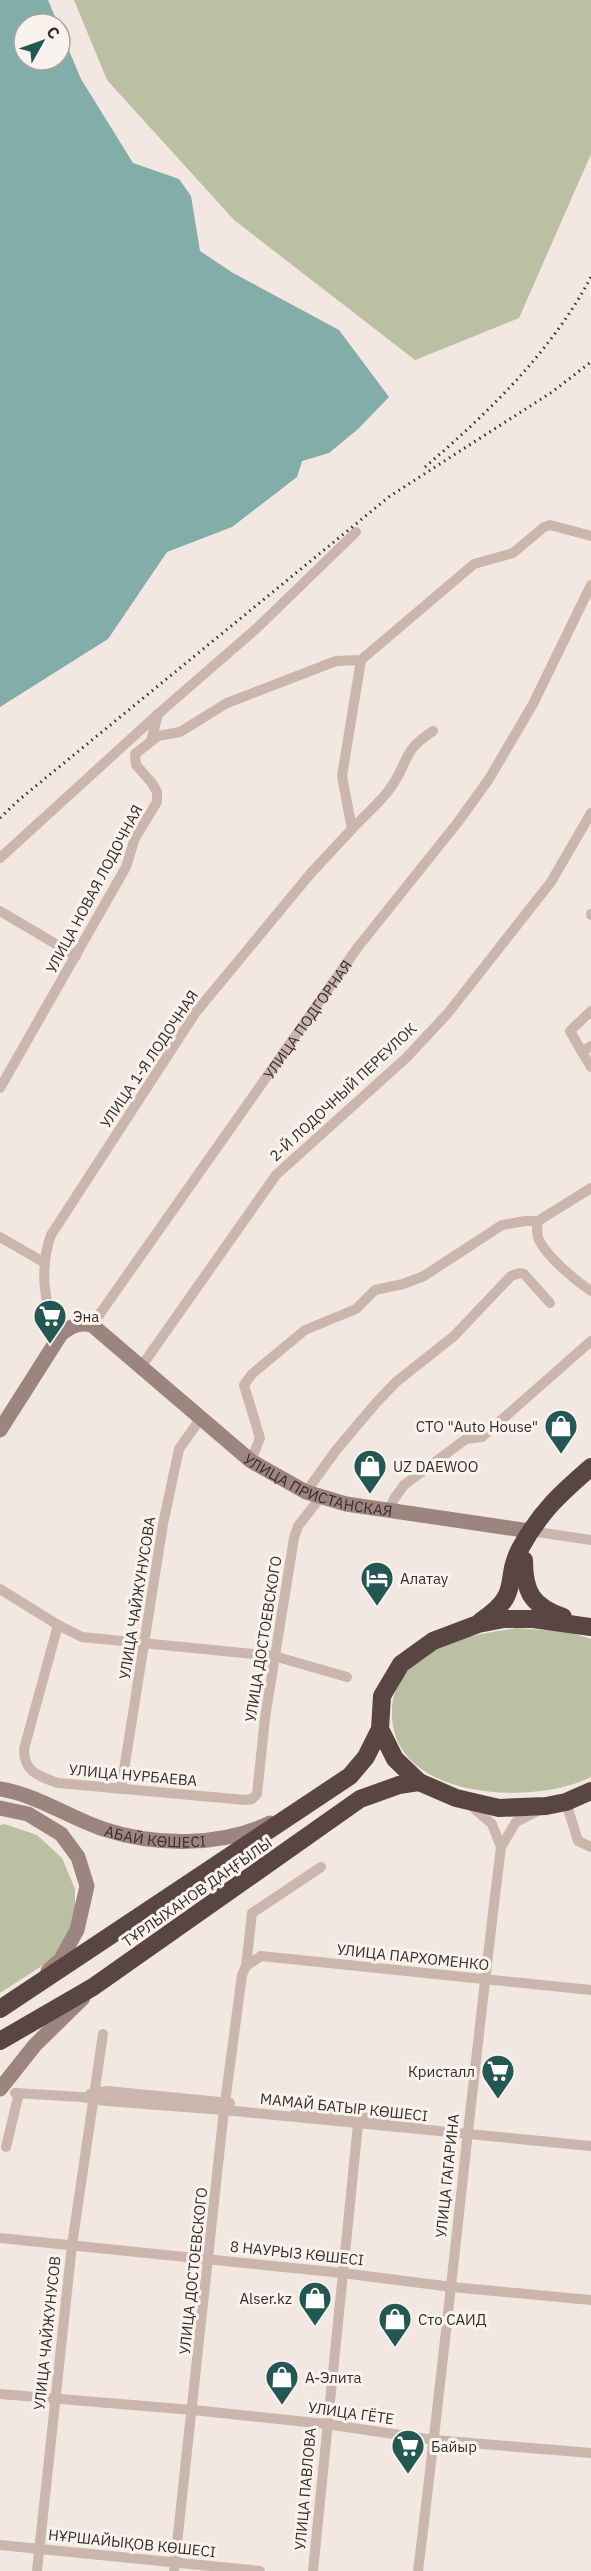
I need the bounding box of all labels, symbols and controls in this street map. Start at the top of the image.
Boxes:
north arrow [12,12,72,72]
text: С [42,22,65,43]
street label: УЛИЦА НОВАЯ ЛОДОЧНАЯ [41,802,147,976]
street label: УЛИЦА ПОДГОРНАЯ [259,956,356,1082]
street label: УЛИЦА 1-Я ЛОДОЧНАЯ [96,986,202,1132]
street label: 2-Й ЛОДОЧНЫЙ ПЕРЕУЛОК [265,1019,421,1165]
supermarket icon: Эна [32,1298,68,1345]
place label: Эна [73,1307,99,1326]
shop icon: СТО "Auto House" [543,1408,579,1455]
place label: СТО "Auto House" [416,1417,538,1436]
shop icon: UZ DAEWOO [352,1448,388,1495]
street label: УЛИЦА ПРИСТАНСКАЯ [239,1449,394,1520]
place label: UZ DAEWOO [393,1457,478,1476]
street label: УЛИЦА ЧАЙЖУНУСОВА [115,1515,159,1681]
street label: УЛИЦА ДОСТОЕВСКОГО [240,1555,286,1723]
hotel icon: Алатау [359,1560,395,1607]
place label: Алатау [400,1569,449,1588]
street label: УЛИЦА НУРБАЕВА [68,1760,198,1790]
street label: АБАЙ КӨШЕСІ [103,1821,206,1851]
street label: ТҰРЛЫХАНОВ ДАҢҒЫЛЫ [118,1833,276,1951]
street label: УЛИЦА ПАРХОМЕНКО [336,1940,490,1974]
supermarket icon: Кристалл [480,2053,516,2100]
place label: Кристалл [408,2062,475,2081]
street label: МАМАЙ БАТЫР КӨШЕСІ [259,2089,429,2125]
street label: УЛИЦА ГАГАРИНА [431,2113,463,2239]
street label: УЛИЦА ДОСТОЕВСКОГО [175,2186,211,2356]
street label: 8 НАУРЫЗ КӨШЕСІ [229,2237,365,2269]
street label: УЛИЦА ЧАЙЖУНУСОВ [29,2255,65,2411]
shop icon: Alser.kz [297,2280,333,2327]
place label: Alser.kz [240,2289,292,2308]
shop icon: Сто САИД [377,2301,413,2348]
place label: Сто САИД [418,2310,487,2329]
shop icon: А-Элита [264,2359,300,2406]
place label: А-Элита [305,2368,362,2387]
street label: УЛИЦА ГЁТЕ [307,2398,395,2428]
street label: УЛИЦА ПАВЛОВА [290,2427,320,2551]
supermarket icon: Байыр [390,2428,426,2475]
place label: Байыр [431,2437,477,2456]
street label: НҰРШАЙЫҚОВ КӨШЕСІ [47,2525,217,2561]

